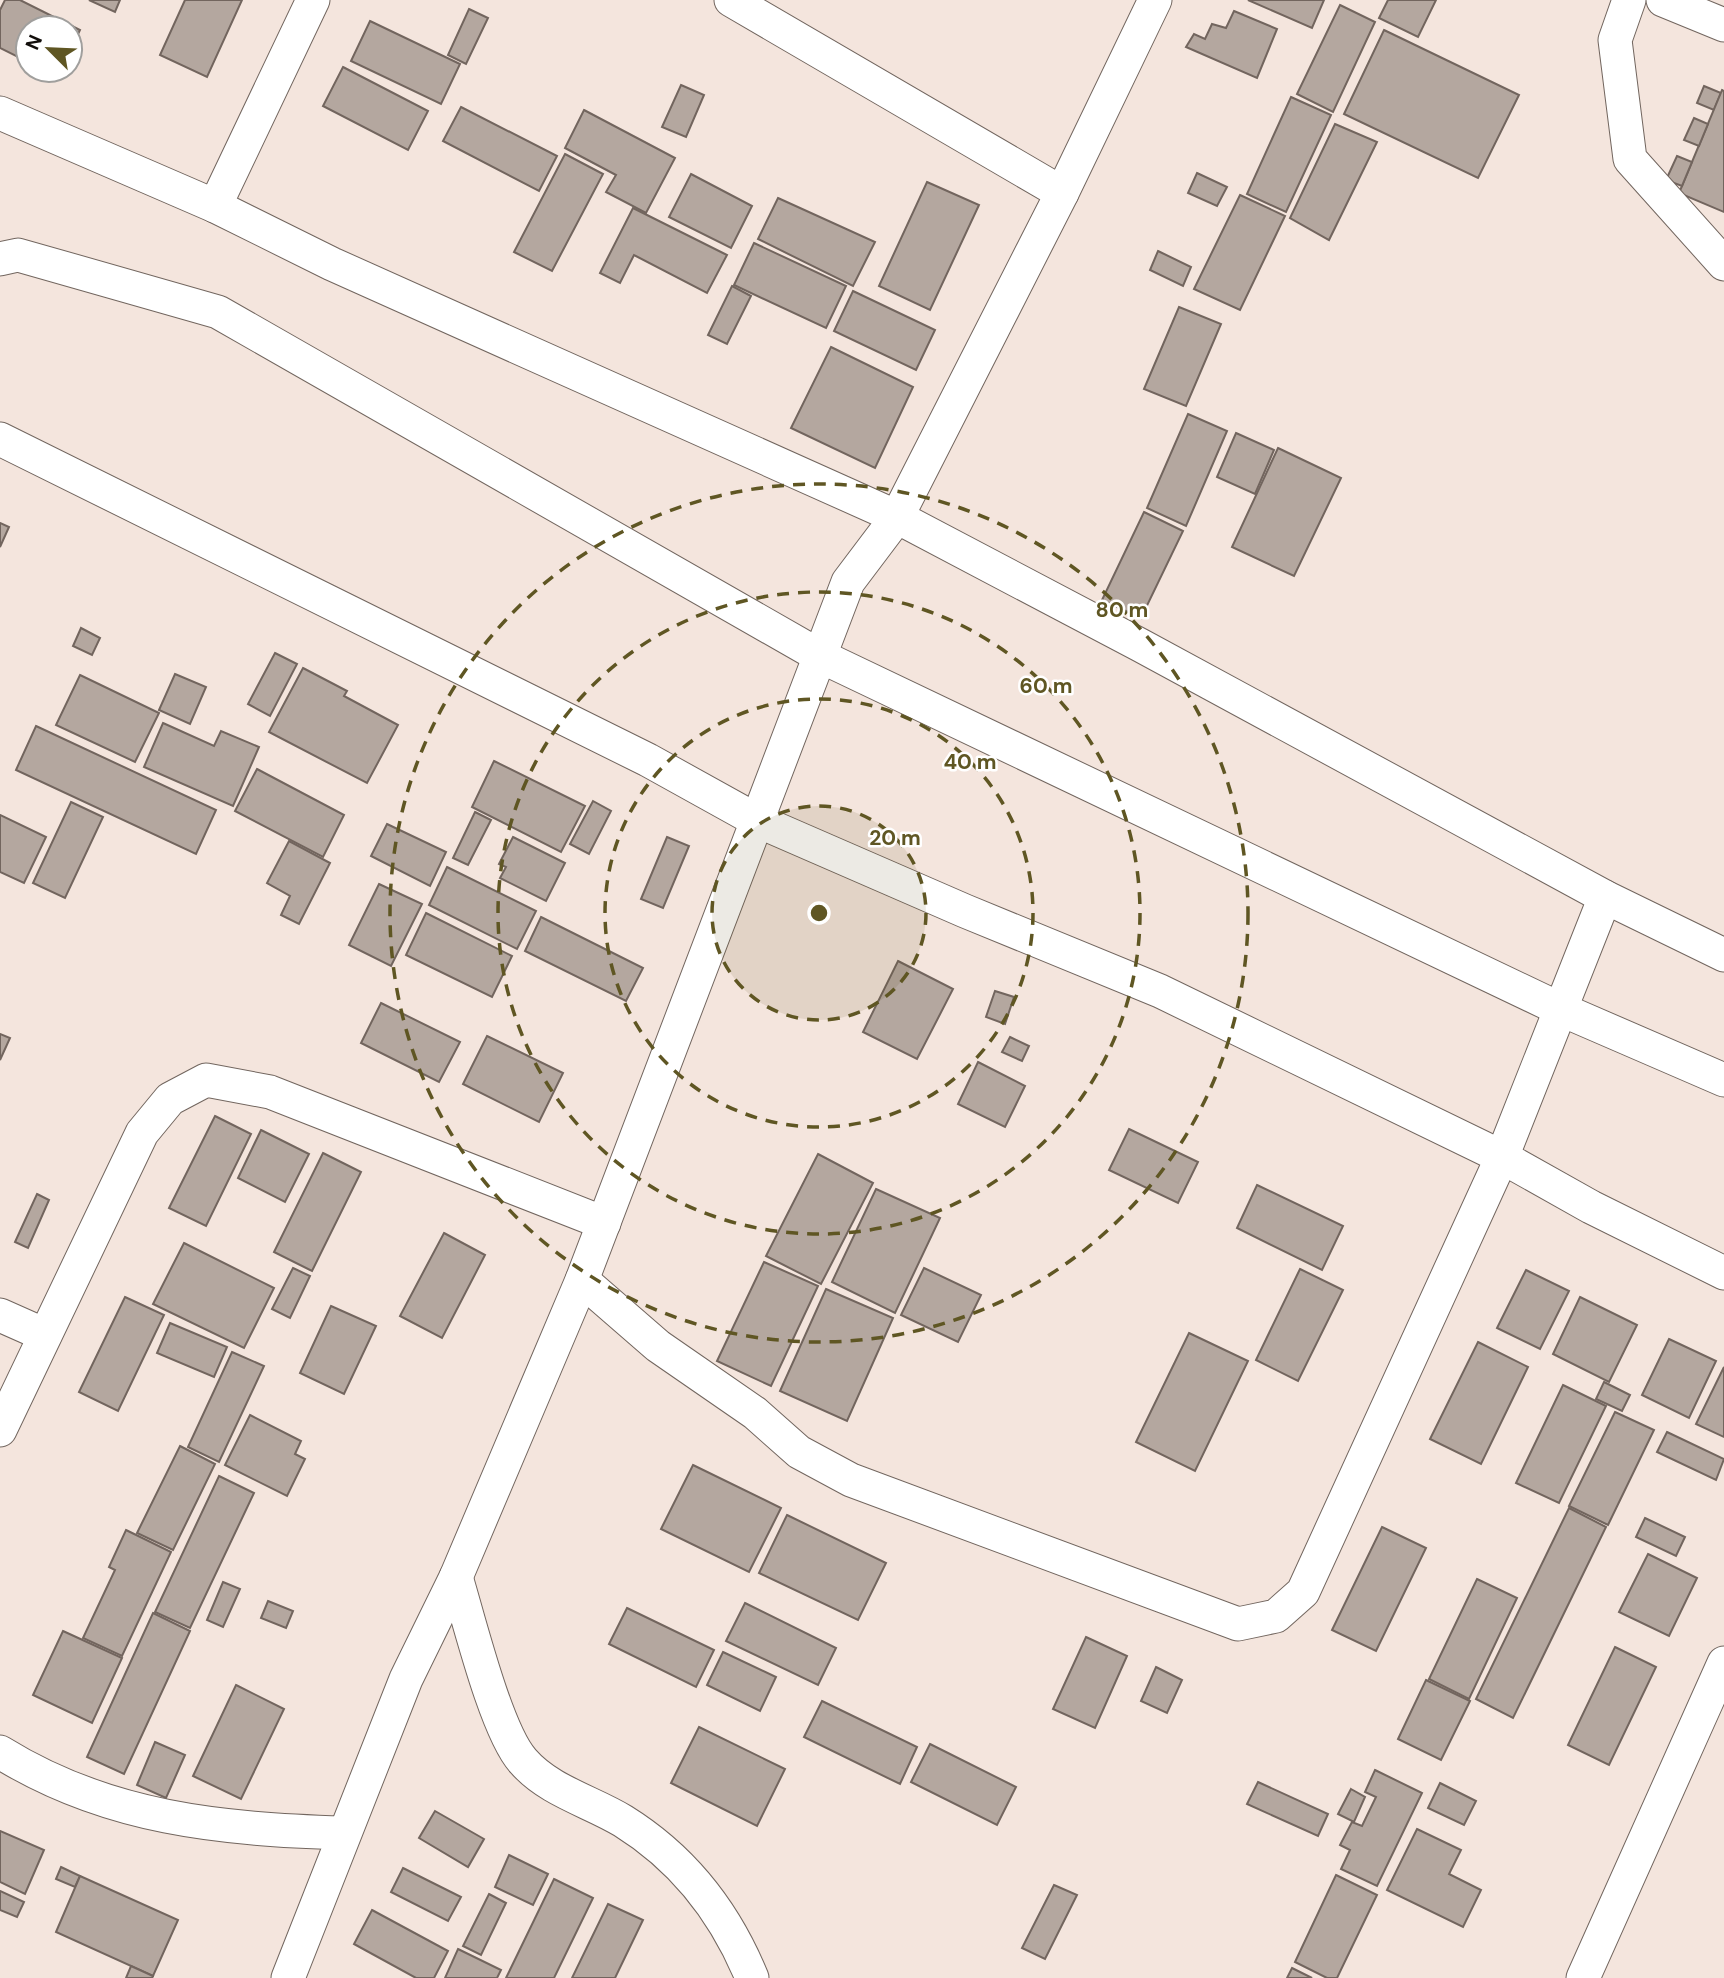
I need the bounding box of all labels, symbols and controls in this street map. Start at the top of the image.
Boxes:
north arrow [14,14,84,84]
text: N [20,31,48,54]
text: 80 m [1096,596,1148,624]
text: 60 m [1020,672,1072,700]
text: 40 m [943,748,997,776]
text: 20 m [869,824,921,852]
centre of rings [807,901,831,925]

